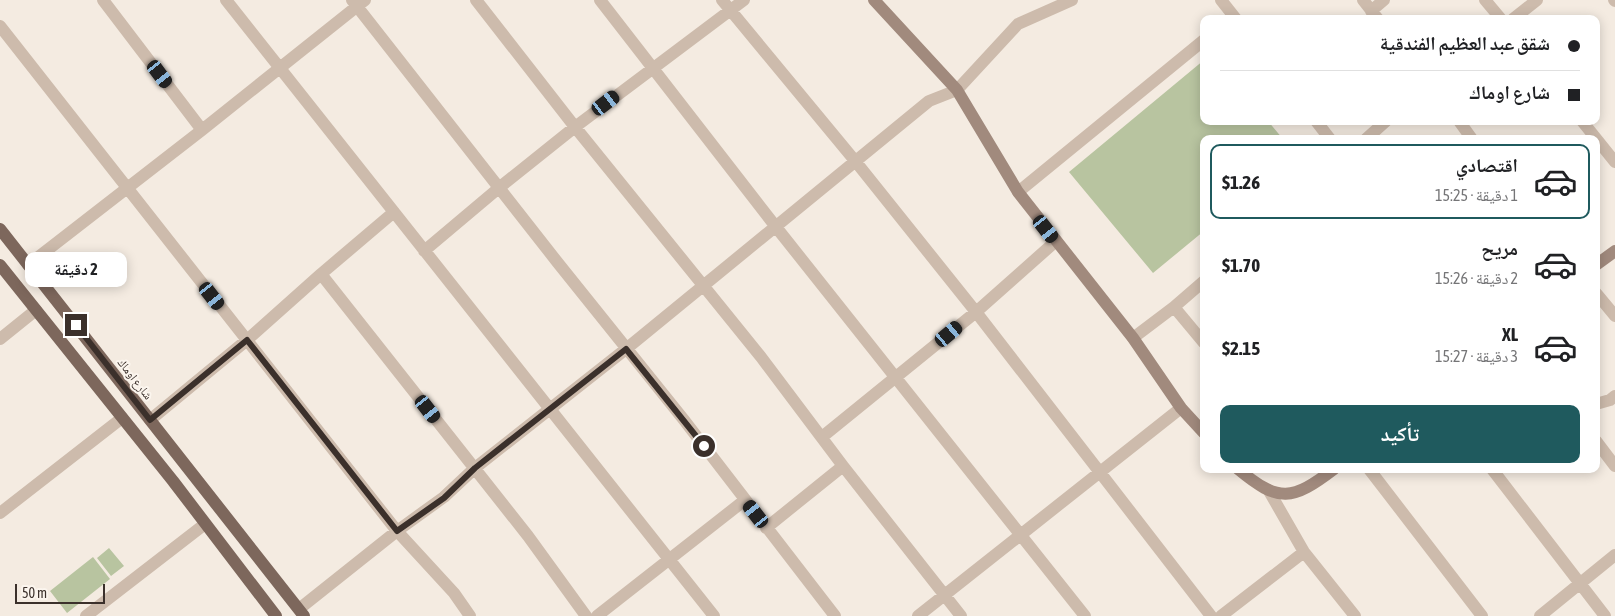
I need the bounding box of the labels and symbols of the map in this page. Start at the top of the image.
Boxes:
car [144,58,175,90]
car [589,88,622,118]
car [1030,213,1061,245]
callout: 2 دقيقة [25,252,127,288]
car [196,280,227,312]
route end [65,314,87,336]
car [932,319,965,349]
street label: شارع اوماك [114,356,155,403]
car [412,393,443,425]
route start [693,435,715,457]
car [740,498,771,530]
scale bar [15,581,105,604]

